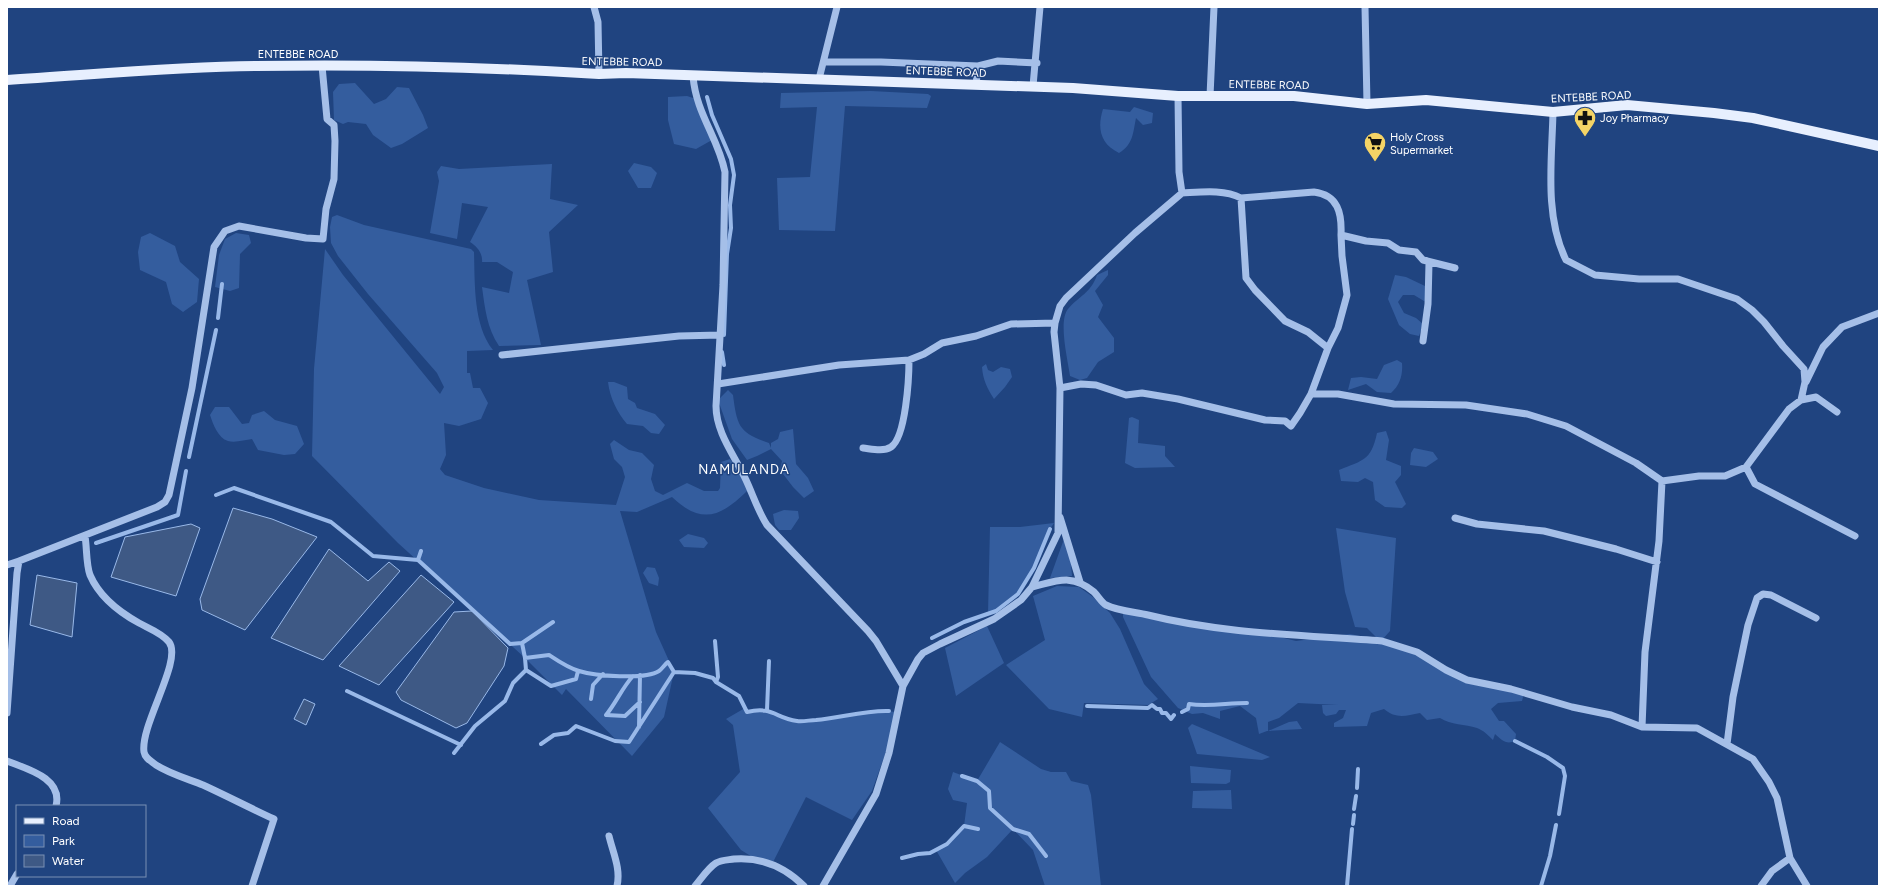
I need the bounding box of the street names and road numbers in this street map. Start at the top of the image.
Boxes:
street label: ENTEBBE ROAD [258,48,339,61]
street label: ENTEBBE ROAD [582,55,663,69]
street label: ENTEBBE ROAD [905,64,987,80]
street label: ENTEBBE ROAD [1229,78,1310,92]
street label: ENTEBBE ROAD [1550,88,1632,106]

